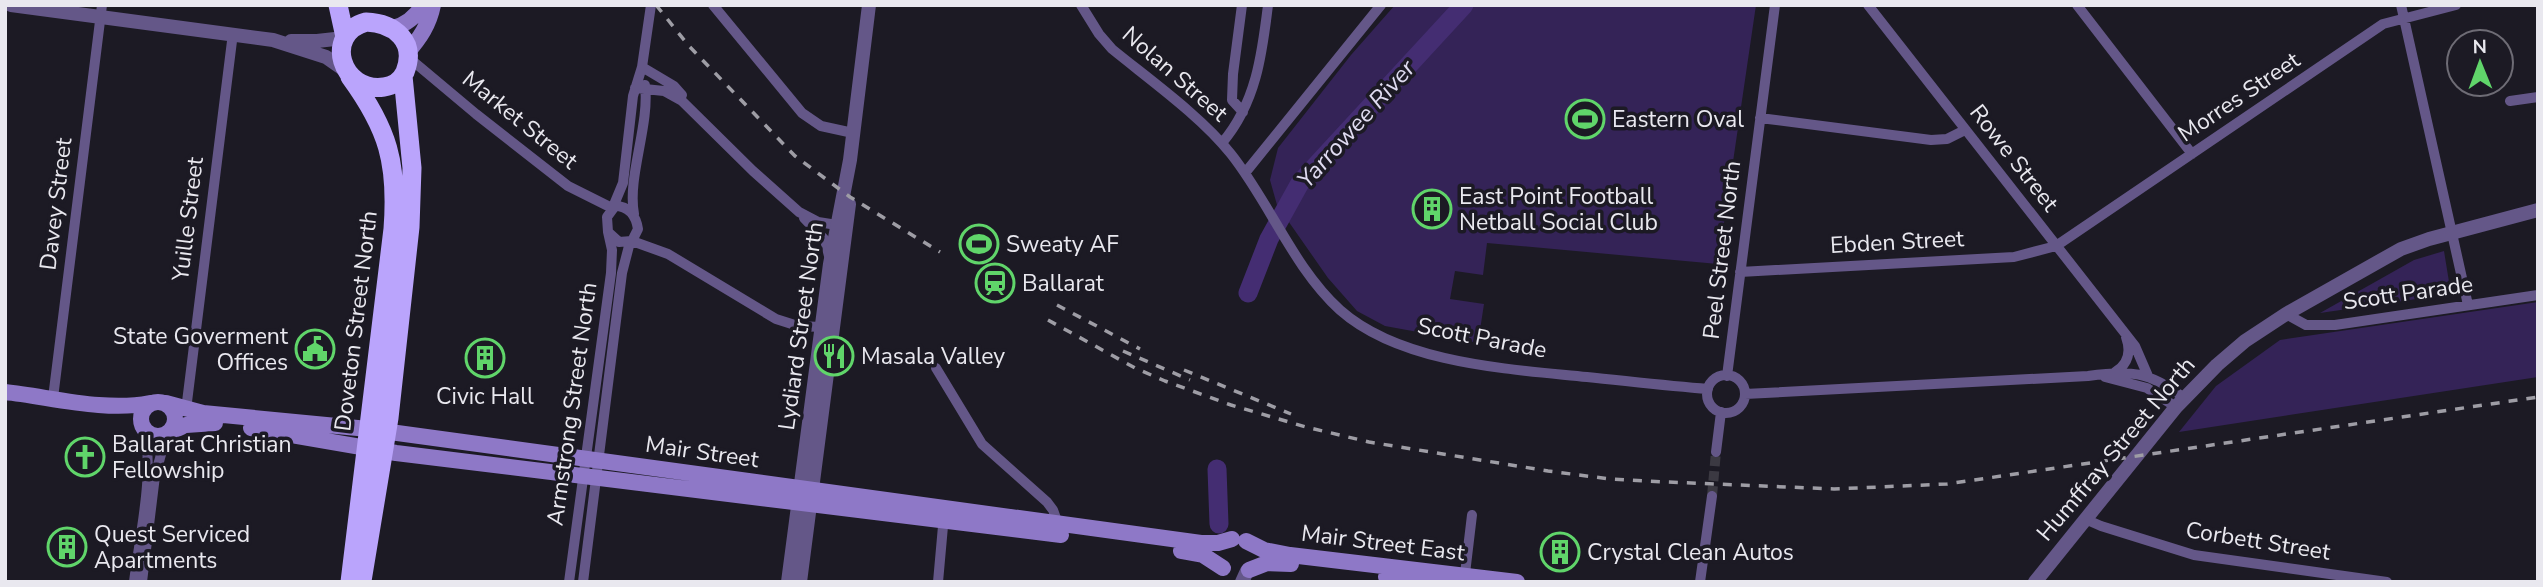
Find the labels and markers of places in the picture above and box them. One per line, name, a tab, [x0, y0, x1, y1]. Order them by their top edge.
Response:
sports icon: Eastern Oval	[1564, 98, 1606, 140]
place label: Eastern Oval	[1612, 104, 1744, 135]
place label: East Point Football Netball Social Club	[1459, 181, 1658, 238]
building icon: East Point Football Netball Social Club	[1411, 188, 1453, 230]
sports icon: Sweaty AF	[958, 223, 1000, 265]
place label: Sweaty AF	[1006, 229, 1119, 260]
station icon: Ballarat	[974, 262, 1016, 304]
place label: Ballarat	[1022, 268, 1105, 299]
place label: State Goverment Offices	[113, 321, 289, 378]
public building icon: State Goverment Offices	[294, 328, 336, 370]
restaurant icon: Masala Valley	[813, 335, 855, 377]
building icon: Civic Hall	[464, 337, 506, 379]
place label: Masala Valley	[861, 341, 1005, 372]
place label: Civic Hall	[436, 381, 534, 412]
place label: Ballarat Christian Fellowship	[112, 429, 292, 486]
church icon: Ballarat Christian Fellowship	[64, 436, 106, 478]
place label: Quest Serviced Apartments	[94, 519, 250, 576]
building icon: Quest Serviced Apartments	[46, 526, 88, 568]
building icon: Crystal Clean Autos	[1539, 531, 1581, 573]
place label: Crystal Clean Autos	[1587, 537, 1794, 568]

